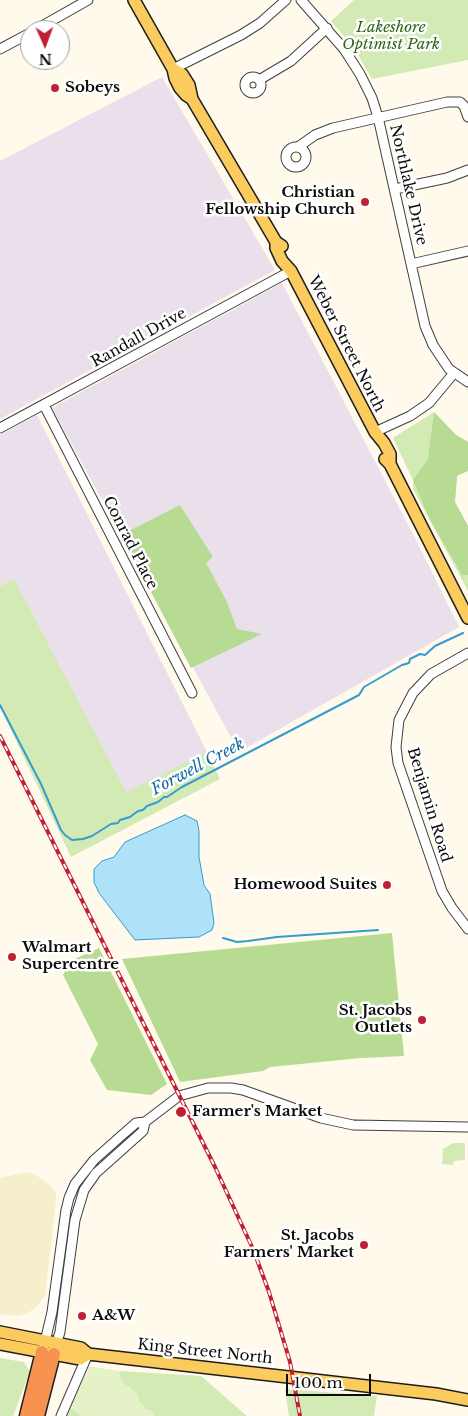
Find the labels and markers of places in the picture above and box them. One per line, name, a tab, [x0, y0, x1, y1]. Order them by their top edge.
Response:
place label: Sobeys	[65, 79, 120, 97]
marker: Sobeys	[49, 82, 61, 94]
place label: Christian Fellowship Church	[205, 184, 355, 219]
marker: Christian Fellowship Church	[359, 196, 371, 208]
place label: Homewood Suites	[233, 876, 377, 894]
marker: Homewood Suites	[381, 879, 393, 891]
place label: Walmart Supercentre	[22, 939, 119, 974]
marker: Walmart Supercentre	[6, 951, 18, 963]
place label: St. Jacobs Outlets	[339, 1002, 412, 1037]
marker: St. Jacobs Outlets	[416, 1014, 428, 1026]
place label: Farmer's Market	[192, 1103, 322, 1121]
marker: Farmer's Market	[174, 1105, 188, 1119]
place label: St. Jacobs Farmers' Market	[224, 1227, 354, 1262]
marker: St. Jacobs Farmers' Market	[358, 1239, 370, 1251]
place label: A&W	[92, 1307, 135, 1325]
marker: A&W	[76, 1310, 88, 1322]

